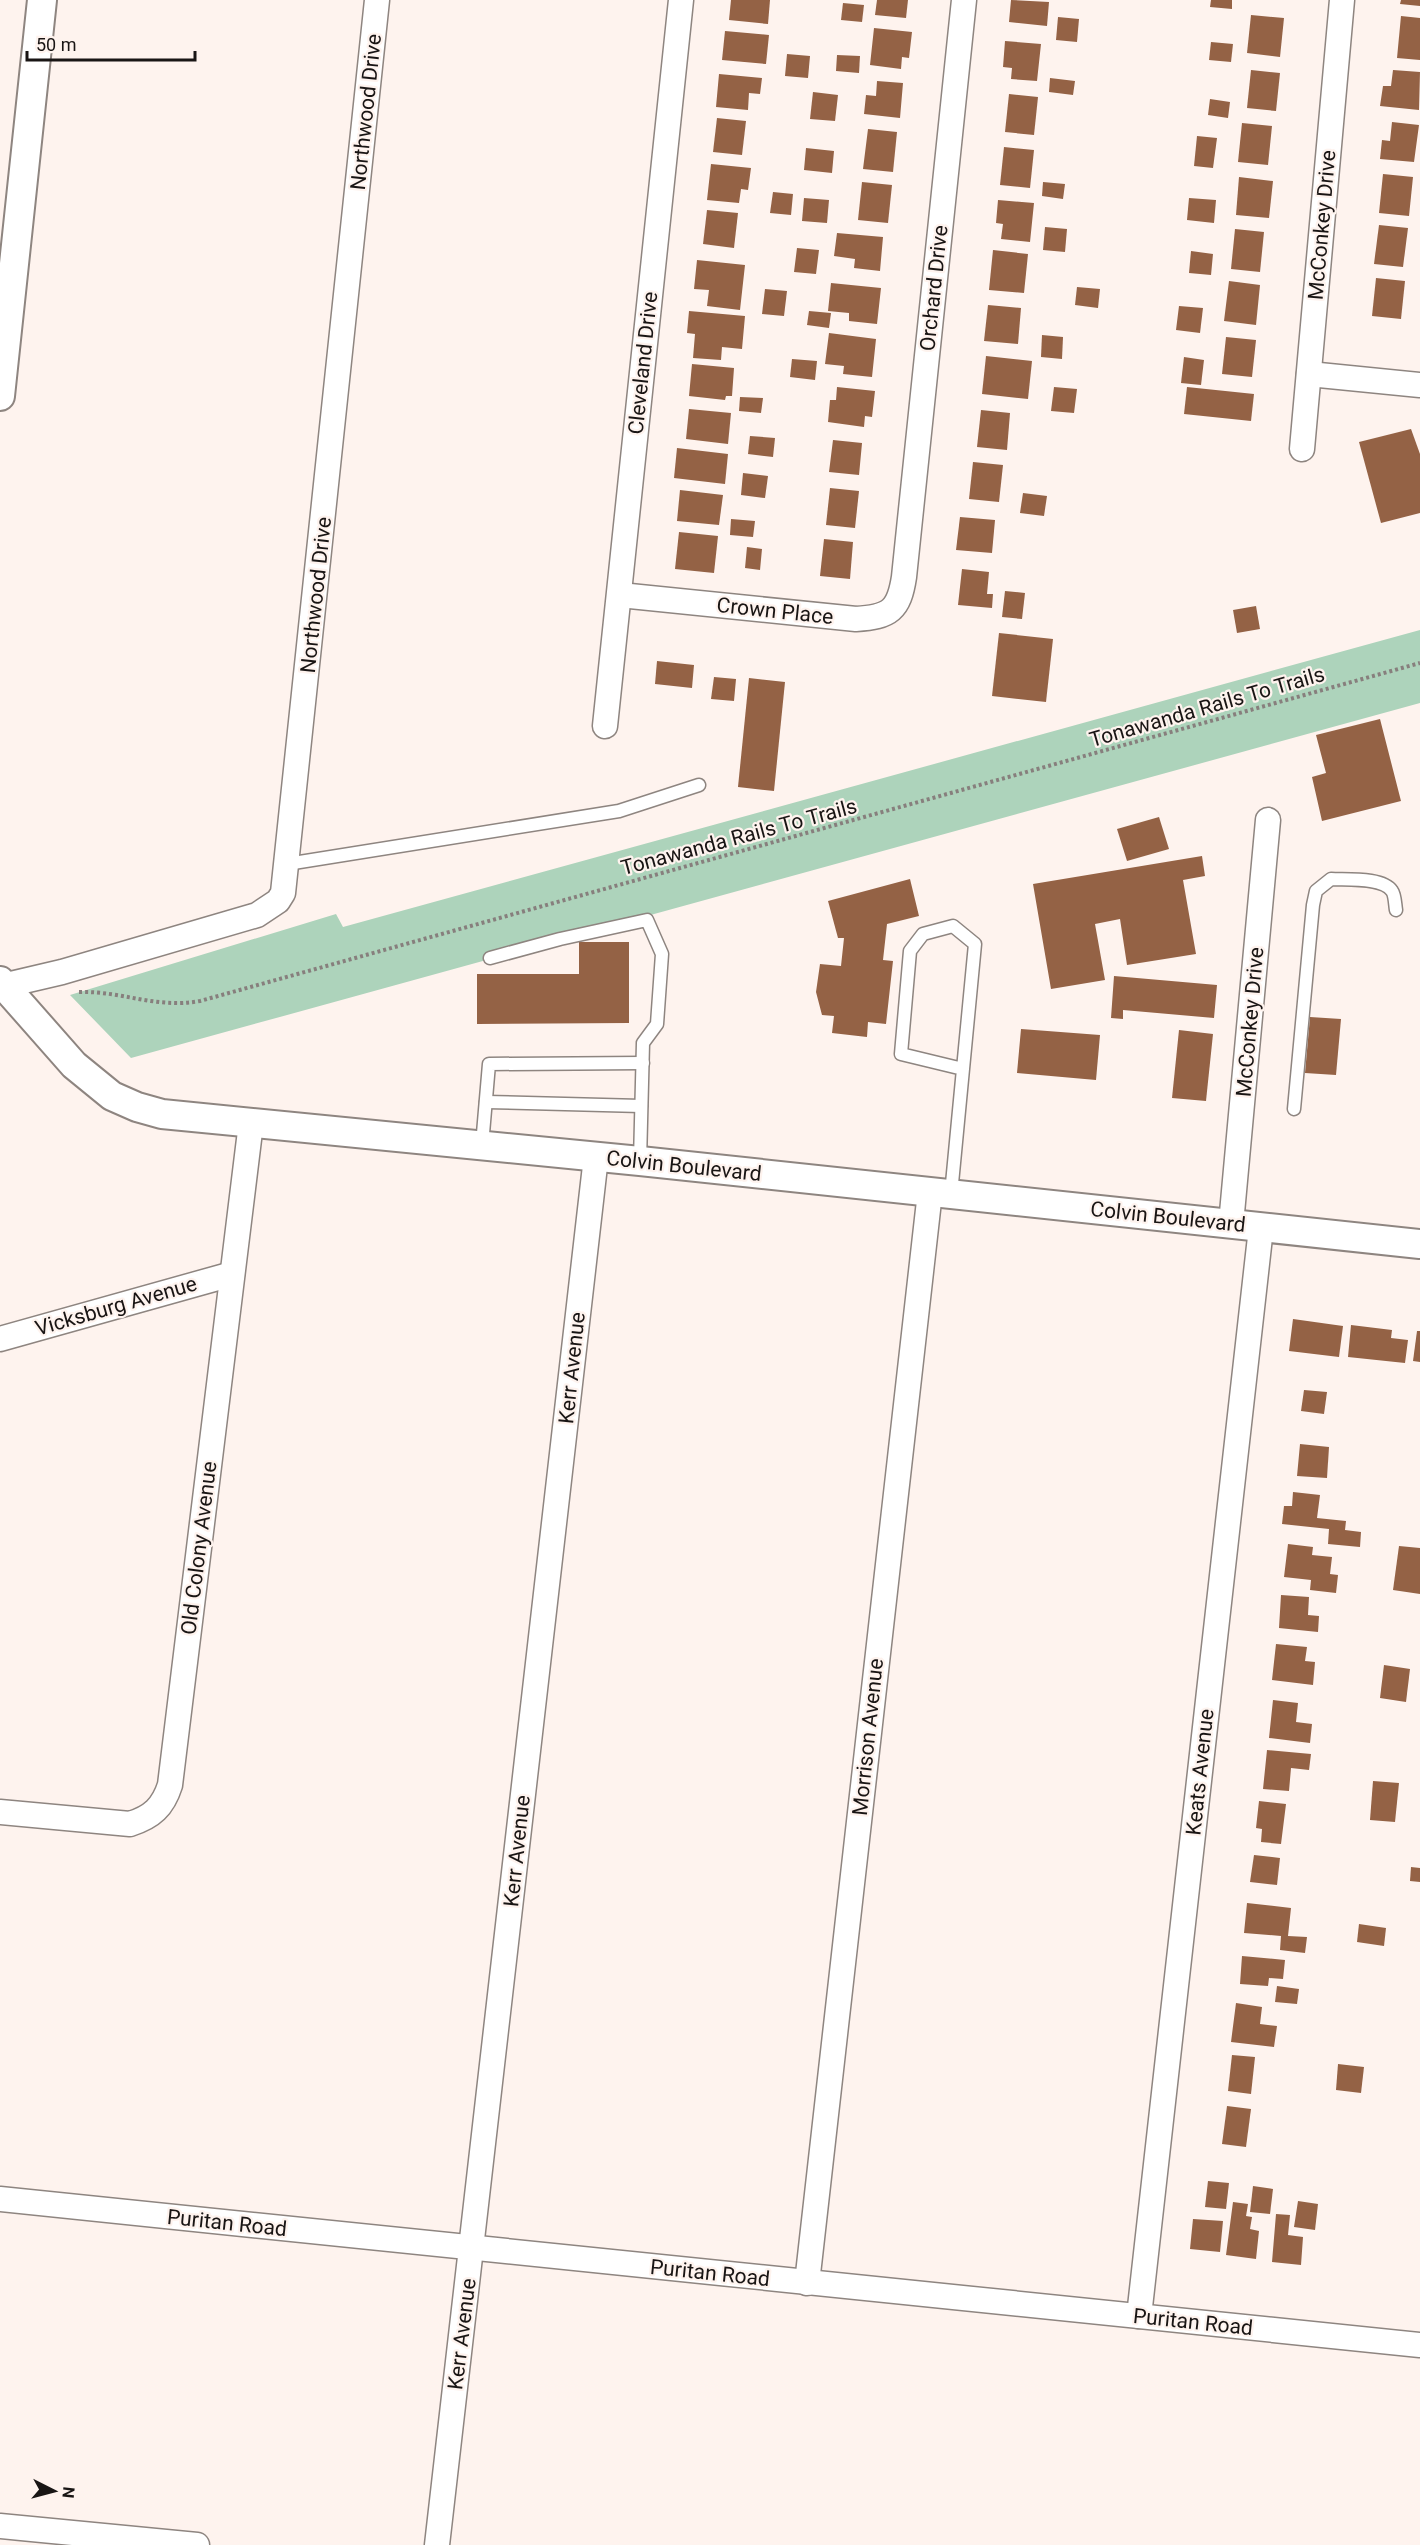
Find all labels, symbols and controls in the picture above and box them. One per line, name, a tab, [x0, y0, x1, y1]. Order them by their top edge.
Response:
scale bar	[27, 24, 195, 62]
street label: Northwood Drive	[346, 33, 386, 191]
text: 50 m	[36, 34, 76, 55]
street label: McConkey Drive	[1303, 149, 1341, 301]
street label: Orchard Drive	[915, 224, 953, 352]
street label: Cleveland Drive	[624, 290, 662, 436]
street label: Northwood Drive	[296, 516, 336, 674]
street label: Crown Place	[716, 593, 834, 629]
street label: Tonawanda Rails To Trails	[1087, 662, 1327, 752]
street label: Tonawanda Rails To Trails	[618, 794, 860, 880]
street label: McConkey Drive	[1231, 946, 1269, 1098]
street label: Colvin Boulevard	[605, 1146, 763, 1186]
street label: Colvin Boulevard	[1089, 1197, 1247, 1237]
street label: Vicksburg Avenue	[32, 1271, 200, 1341]
street label: Kerr Avenue	[554, 1311, 590, 1425]
street label: Old Colony Avenue	[176, 1460, 222, 1636]
street label: Morrison Avenue	[848, 1657, 888, 1817]
street label: Keats Avenue	[1181, 1708, 1219, 1836]
street label: Kerr Avenue	[499, 1794, 535, 1908]
street label: Puritan Road	[166, 2205, 288, 2241]
street label: Puritan Road	[649, 2255, 771, 2291]
street label: Kerr Avenue	[443, 2277, 481, 2391]
street label: Puritan Road	[1132, 2304, 1254, 2340]
north arrow	[24, 2461, 84, 2521]
text: N	[58, 2486, 78, 2499]

